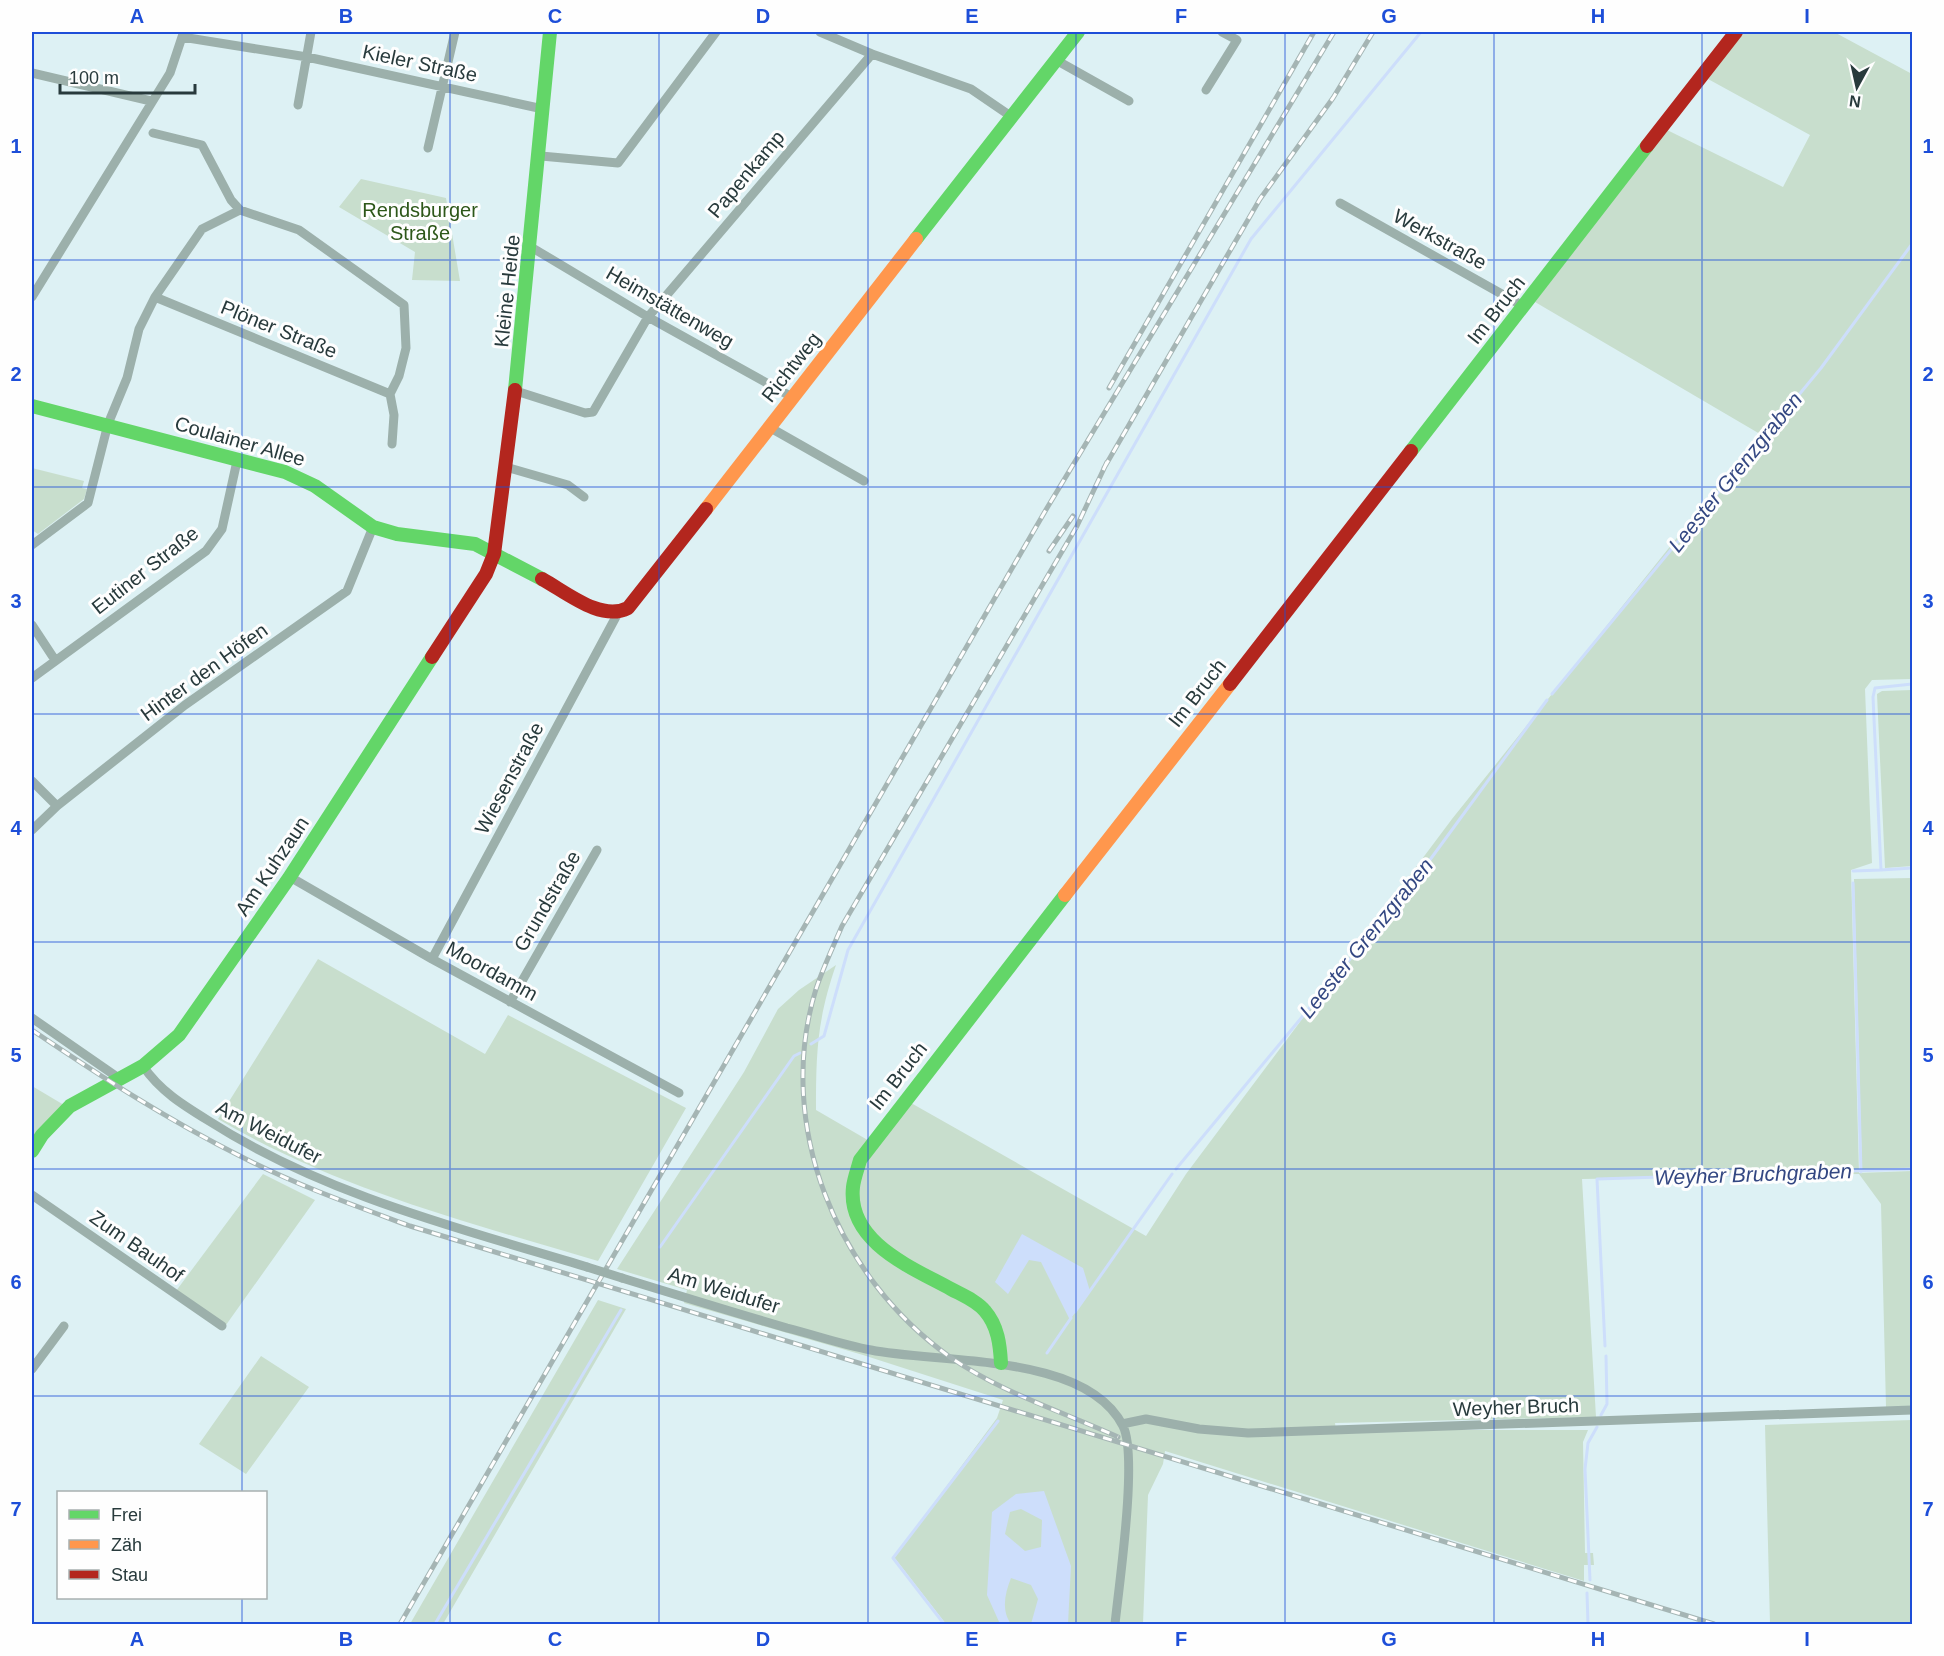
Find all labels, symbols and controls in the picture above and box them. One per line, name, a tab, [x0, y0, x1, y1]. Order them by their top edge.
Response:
text: A	[130, 5, 144, 27]
text: B	[339, 5, 353, 27]
text: C	[548, 5, 562, 27]
text: D	[756, 5, 770, 27]
text: E	[965, 5, 979, 27]
text: F	[1175, 5, 1187, 27]
text: G	[1381, 5, 1397, 27]
text: H	[1591, 5, 1605, 27]
text: I	[1804, 5, 1810, 27]
street label: Kieler Straße	[361, 40, 479, 86]
scale bar	[60, 57, 195, 95]
north arrow	[1827, 57, 1887, 117]
text: 100 m	[69, 68, 119, 88]
text: N	[1848, 92, 1862, 111]
street label: Papenkamp	[703, 126, 789, 222]
text: 1	[10, 135, 22, 157]
text: 1	[1922, 135, 1934, 157]
park label: Rendsburger Straße	[362, 199, 478, 244]
street label: Werkstraße	[1390, 204, 1490, 274]
street label: Kleine Heide	[490, 233, 524, 349]
street label: Heimstättenweg	[602, 262, 738, 352]
street label: Im Bruch	[1463, 272, 1529, 348]
street label: Plöner Straße	[218, 296, 340, 362]
street label: Richtweg	[757, 328, 825, 406]
text: 2	[10, 363, 22, 385]
text: 2	[1922, 363, 1934, 385]
water label: Leester Grenzgraben	[1664, 388, 1806, 556]
street label: Coulainer Allee	[172, 412, 308, 470]
street label: Eutiner Straße	[87, 522, 203, 618]
text: 3	[10, 590, 22, 612]
text: 3	[1922, 590, 1934, 612]
street label: Hinter den Höfen	[136, 619, 272, 725]
street label: Im Bruch	[1164, 655, 1230, 731]
street label: Wiesenstraße	[470, 718, 548, 838]
street label: Am Kuhzaun	[231, 812, 313, 920]
text: 4	[10, 817, 22, 839]
text: 4	[1922, 817, 1934, 839]
street label: Grundstraße	[509, 847, 585, 955]
water label: Leester Grenzgraben	[1295, 854, 1437, 1022]
street label: Moordamm	[442, 937, 542, 1005]
street label: Im Bruch	[865, 1038, 931, 1114]
text: 5	[10, 1044, 22, 1066]
text: 5	[1922, 1044, 1934, 1066]
street label: Am Weidufer	[213, 1096, 326, 1168]
water label: Weyher Bruchgraben	[1654, 1159, 1852, 1189]
street label: Zum Bauhof	[86, 1206, 188, 1287]
street label: Am Weidufer	[666, 1263, 783, 1317]
text: 6	[10, 1271, 22, 1293]
text: 6	[1922, 1271, 1934, 1293]
street label: Weyher Bruch	[1452, 1394, 1580, 1420]
legend	[57, 1491, 267, 1599]
text: 7	[10, 1498, 22, 1520]
text: 7	[1922, 1498, 1934, 1520]
text: Frei	[111, 1505, 142, 1525]
text: Zäh	[111, 1535, 142, 1555]
text: Stau	[111, 1565, 148, 1585]
text: A	[130, 1628, 144, 1650]
text: B	[339, 1628, 353, 1650]
text: C	[548, 1628, 562, 1650]
text: D	[756, 1628, 770, 1650]
text: E	[965, 1628, 979, 1650]
text: F	[1175, 1628, 1187, 1650]
text: G	[1381, 1628, 1397, 1650]
text: H	[1591, 1628, 1605, 1650]
text: I	[1804, 1628, 1810, 1650]

